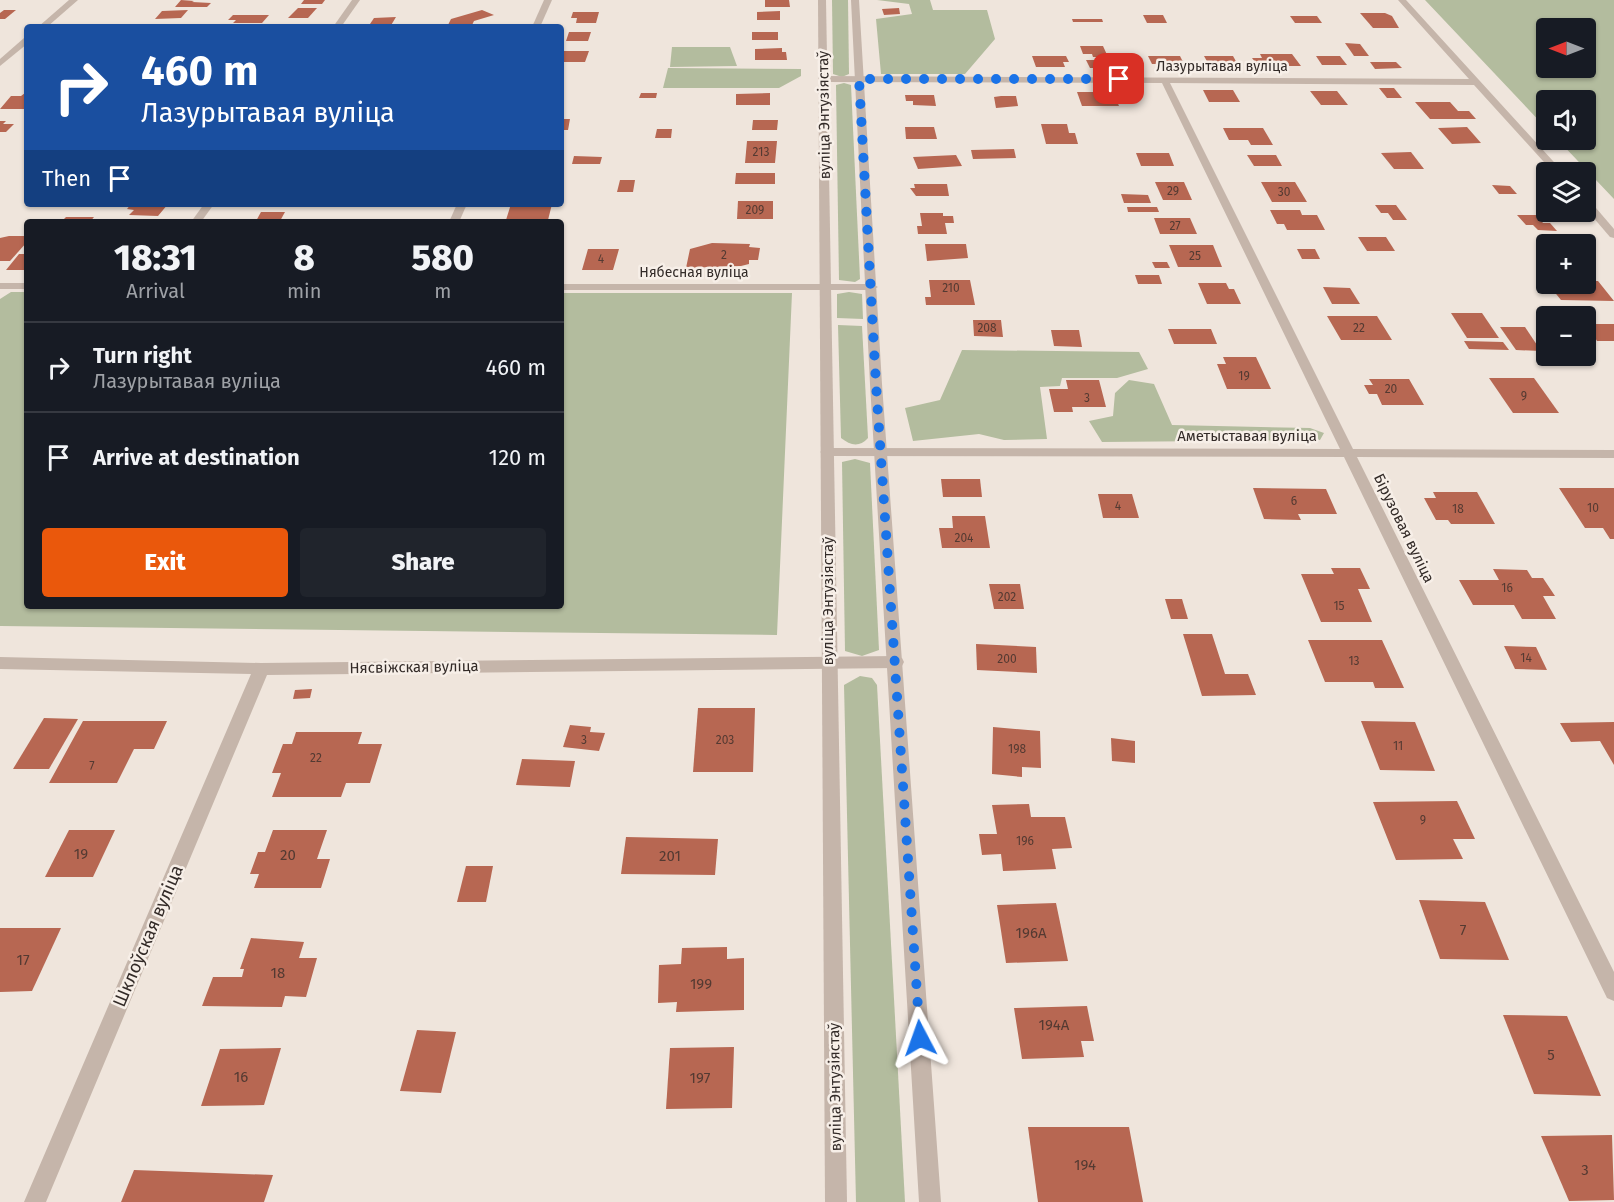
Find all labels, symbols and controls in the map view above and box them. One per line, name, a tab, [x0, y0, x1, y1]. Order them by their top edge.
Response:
north arrow	[1536, 18, 1596, 78]
map controls	[1536, 18, 1596, 366]
text: 460 m	[141, 46, 258, 96]
icon: right	[42, 48, 120, 126]
street label: вуліца Энтузіястаў	[814, 50, 834, 180]
pin	[1093, 53, 1144, 104]
street label: Лазурытавая вуліца	[1156, 58, 1288, 75]
icon: arrive	[1102, 62, 1135, 95]
button: sound	[1536, 90, 1596, 150]
text: Лазурытавая вуліца	[141, 97, 395, 129]
house number: 213	[753, 145, 769, 159]
icon: arrive	[103, 162, 136, 195]
button: layers	[1536, 162, 1596, 222]
text: Then	[42, 165, 91, 192]
house number: 29	[1167, 184, 1179, 198]
house number: 30	[1278, 185, 1291, 199]
house number: 209	[746, 203, 764, 217]
house number: 27	[1169, 219, 1181, 233]
button: +	[1536, 234, 1596, 294]
text: 18:31	[114, 236, 197, 280]
text: 8	[294, 236, 315, 280]
text: 580	[412, 236, 474, 280]
house number: 2	[721, 248, 727, 262]
house number: 25	[1189, 249, 1201, 263]
house number: 4	[598, 252, 605, 266]
street label: Нябесная вуліца	[639, 264, 749, 281]
text: Arrival	[126, 279, 185, 303]
text: min	[287, 279, 321, 303]
text: m	[434, 279, 451, 303]
house number: 210	[942, 281, 960, 295]
button: −	[1536, 306, 1596, 366]
house number: 208	[977, 321, 997, 335]
house number: 22	[1353, 321, 1365, 335]
text: Turn right	[93, 342, 192, 369]
icon: right	[42, 351, 75, 384]
text: 460 m	[486, 354, 546, 381]
text: Лазурытавая вуліца	[93, 369, 281, 393]
house number: 19	[1238, 369, 1250, 383]
house number: 20	[1385, 382, 1398, 396]
house number: 9	[1521, 389, 1527, 403]
house number: 3	[1084, 391, 1090, 405]
street label: Аметыставая вуліца	[1177, 427, 1317, 445]
icon: arrive	[42, 441, 75, 474]
text: Arrive at destination	[93, 444, 300, 471]
text: 120 m	[489, 444, 546, 471]
street label: Бірузовая вуліца	[1370, 470, 1438, 586]
house number: 6	[1291, 494, 1297, 508]
house number: 4	[1115, 499, 1122, 513]
house number: 10	[1587, 501, 1599, 515]
house number: 18	[1452, 502, 1464, 516]
button: Exit	[42, 528, 288, 597]
button: Share	[300, 528, 546, 597]
house number: 204	[954, 531, 974, 545]
street label: вуліца Энтузіястаў	[819, 536, 837, 665]
house number: 16	[1501, 581, 1513, 595]
house number: 202	[998, 590, 1016, 604]
house number: 15	[1333, 599, 1345, 613]
house number: 14	[1520, 651, 1532, 665]
house number: 200	[997, 652, 1017, 666]
house number: 13	[1348, 654, 1360, 668]
street label: Нясвіжская вуліца	[349, 657, 479, 677]
house number: 3	[581, 733, 587, 747]
house number: 203	[716, 733, 734, 747]
house number: 11	[1393, 739, 1403, 753]
house number: 198	[1008, 742, 1026, 756]
house number: 22	[310, 751, 322, 765]
house number: 7	[89, 759, 95, 773]
house number: 9	[1420, 813, 1426, 827]
house number: 196	[1016, 834, 1034, 848]
house number: 19	[74, 845, 88, 863]
house number: 20	[280, 846, 296, 864]
house number: 201	[659, 847, 681, 865]
street label: Шклоўская вуліца	[108, 862, 188, 1010]
house number: 7	[1460, 921, 1467, 939]
house number: 196А	[1016, 924, 1047, 942]
house number: 17	[16, 951, 30, 969]
house number: 18	[271, 964, 285, 982]
house number: 199	[690, 975, 712, 993]
position arrow	[888, 1006, 952, 1070]
house number: 194А	[1039, 1016, 1070, 1034]
street label: вуліца Энтузіястаў	[825, 1022, 845, 1152]
house number: 5	[1547, 1046, 1555, 1064]
house number: 16	[234, 1068, 248, 1086]
house number: 197	[690, 1069, 711, 1087]
house number: 194	[1074, 1156, 1096, 1174]
house number: 3	[1581, 1161, 1589, 1179]

